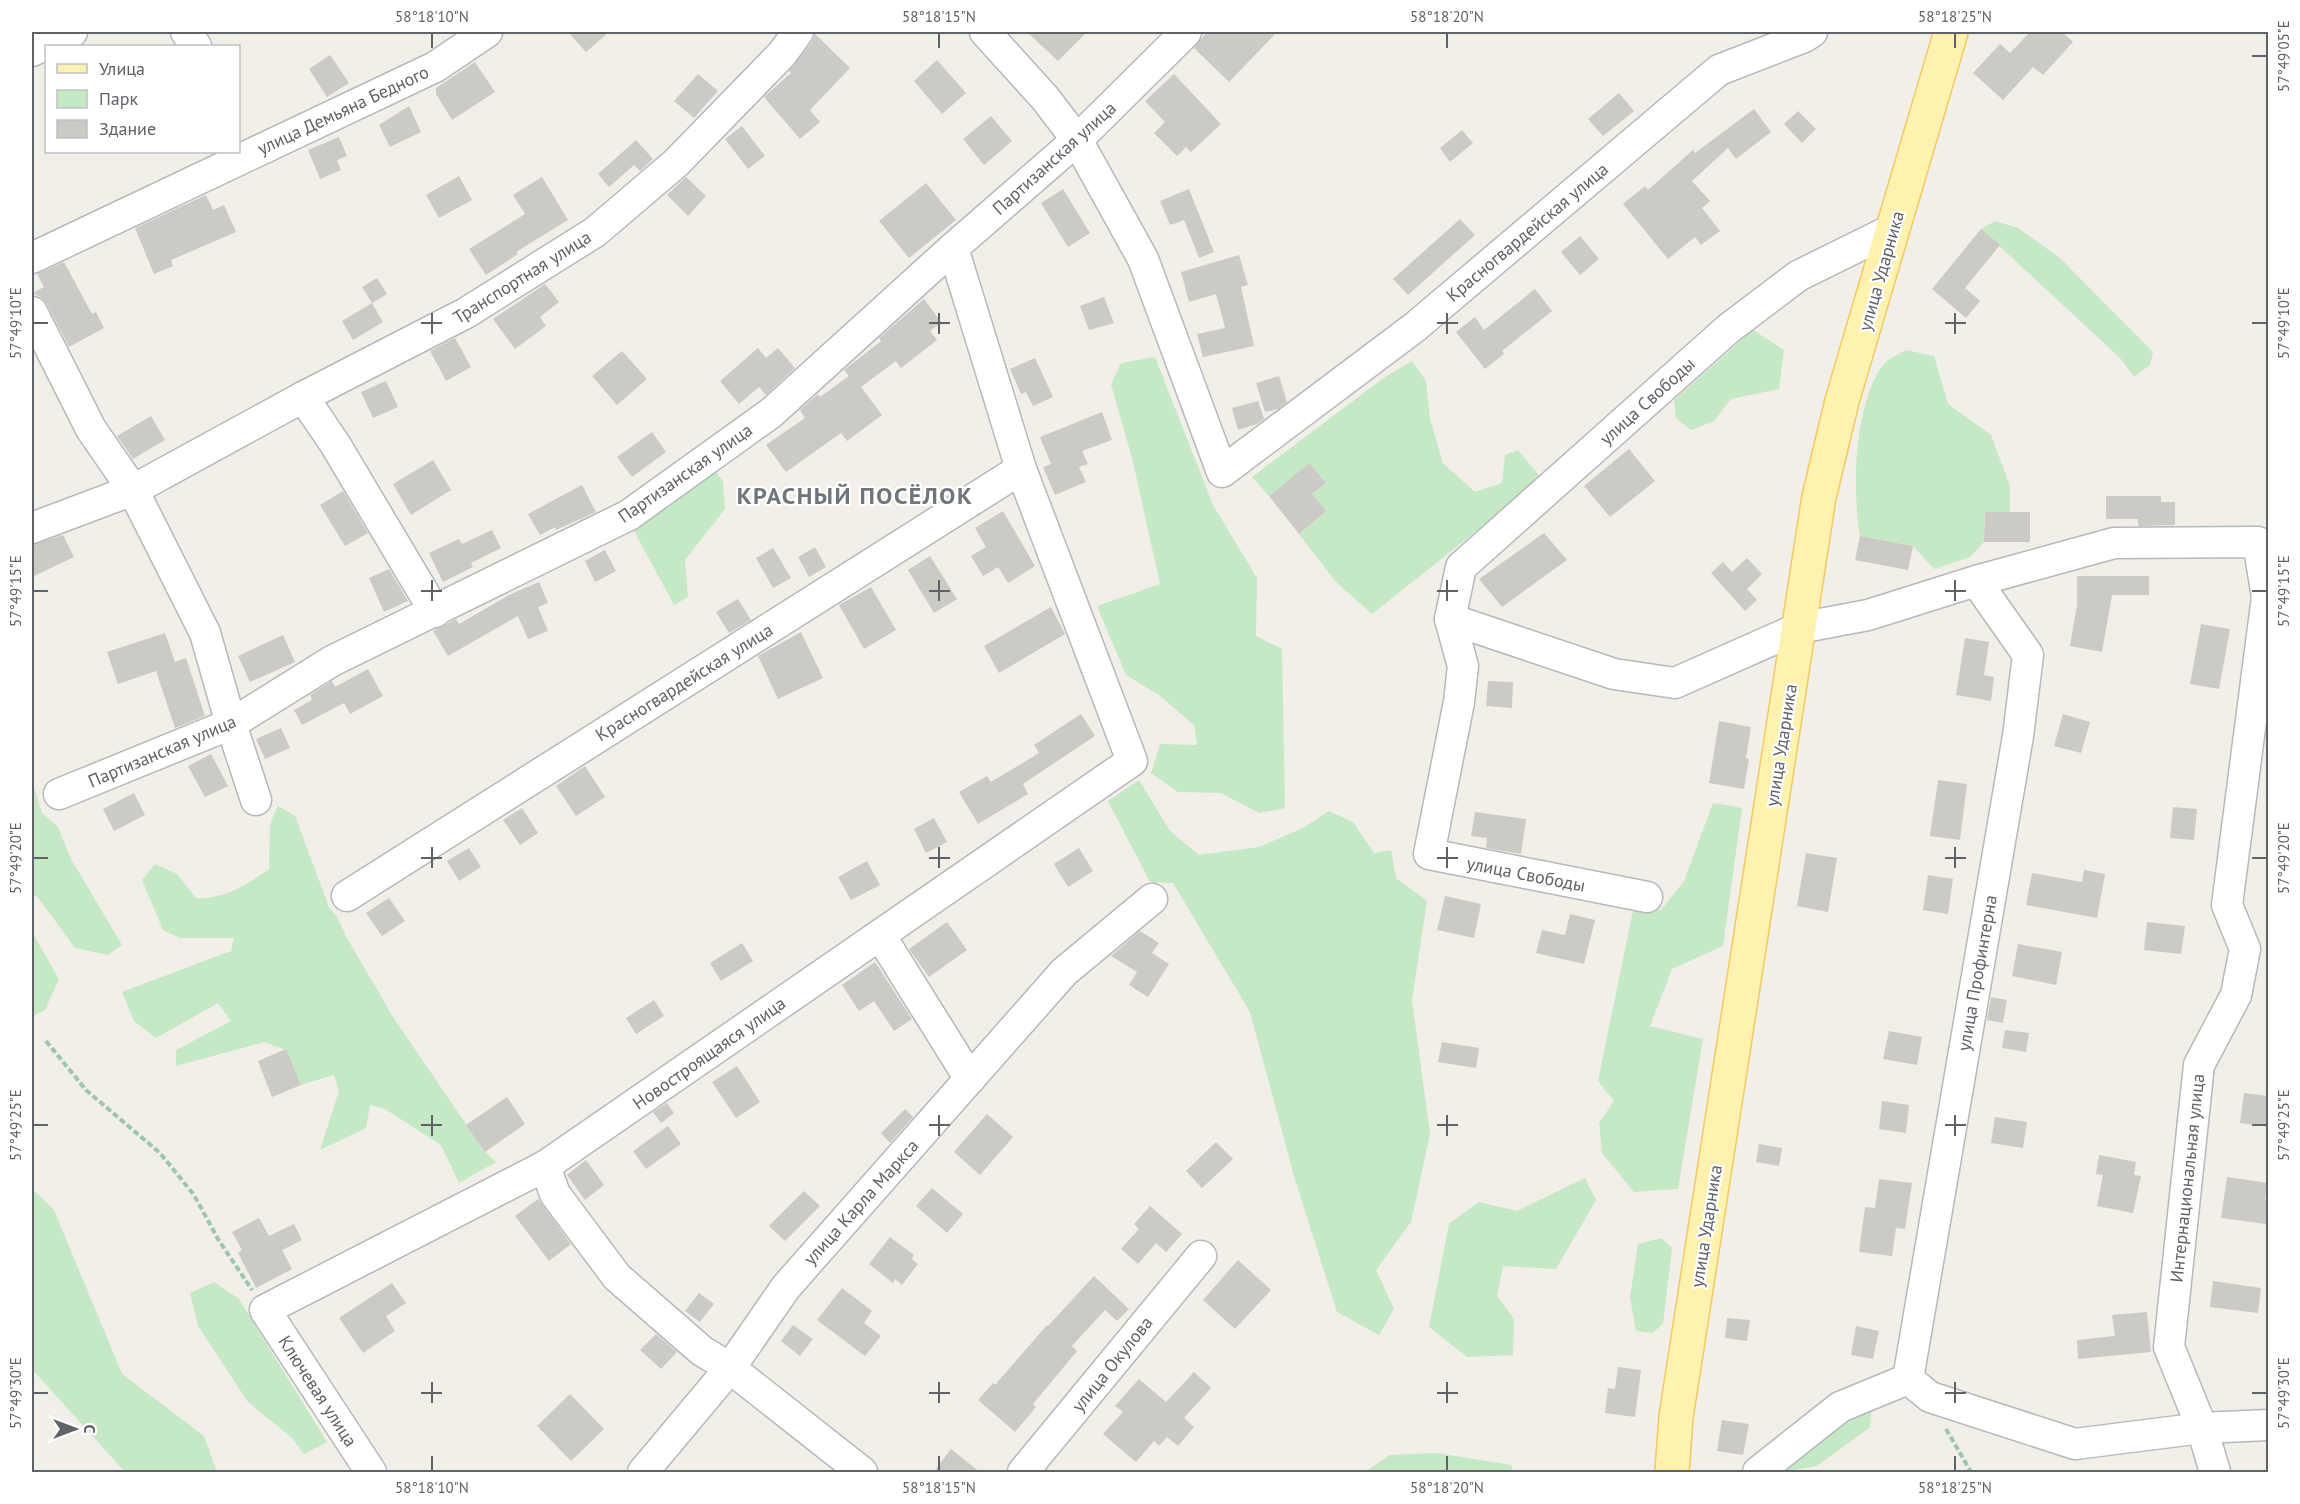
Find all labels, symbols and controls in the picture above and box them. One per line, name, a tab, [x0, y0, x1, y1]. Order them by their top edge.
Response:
text: 58°18'10"N	[395, 7, 469, 26]
text: 58°18'15"N	[902, 7, 976, 26]
text: 58°18'20"N	[1410, 7, 1484, 26]
text: 58°18'25"N	[1918, 7, 1992, 26]
text: 57°49'05"E	[2274, 20, 2293, 92]
legend	[45, 45, 240, 153]
text: Улица	[99, 57, 145, 80]
street label: улица Демьяна Бедного	[254, 60, 432, 160]
text: Парк	[99, 87, 139, 110]
street label: Партизанская улица	[987, 96, 1121, 220]
text: Здание	[99, 117, 156, 140]
street label: Красногвардейская улица	[1441, 157, 1613, 307]
street label: улица Ударника	[1853, 208, 1909, 334]
street label: Транспортная улица	[449, 225, 595, 329]
text: 57°49'10"E	[6, 287, 25, 359]
text: 57°49'10"E	[2274, 287, 2293, 359]
street label: улица Свободы	[1595, 352, 1699, 450]
street label: Партизанская улица	[613, 418, 757, 528]
district label: КРАСНЫЙ ПОСЁЛОК	[737, 480, 973, 511]
text: 57°49'15"E	[6, 555, 25, 627]
text: 57°49'15"E	[2274, 555, 2293, 627]
street label: Красногвардейская улица	[591, 618, 777, 746]
street label: улица Ударника	[1760, 682, 1802, 808]
street label: Партизанская улица	[84, 709, 240, 793]
text: 57°49'20"E	[6, 822, 25, 894]
text: 57°49'20"E	[2274, 822, 2293, 894]
street label: улица Свободы	[1465, 851, 1587, 897]
street label: улица Профинтерна	[1952, 893, 2002, 1053]
street label: Новостроящаяся улица	[628, 991, 790, 1115]
street label: Интернациональная улица	[2165, 1073, 2209, 1283]
text: 57°49'25"E	[6, 1089, 25, 1161]
text: 57°49'25"E	[2274, 1089, 2293, 1161]
street label: улица Карла Маркса	[798, 1134, 924, 1270]
street label: улица Ударника	[1685, 1163, 1727, 1289]
street label: улица Окулова	[1066, 1312, 1158, 1416]
street label: Ключевая улица	[273, 1331, 363, 1451]
text: 57°49'30"E	[6, 1357, 25, 1429]
text: 57°49'30"E	[2274, 1357, 2293, 1429]
north arrow	[45, 1399, 105, 1459]
text: С	[80, 1425, 100, 1434]
text: 58°18'10"N	[395, 1478, 469, 1497]
text: 58°18'15"N	[902, 1478, 976, 1497]
text: 58°18'20"N	[1410, 1478, 1484, 1497]
text: 58°18'25"N	[1918, 1478, 1992, 1497]

